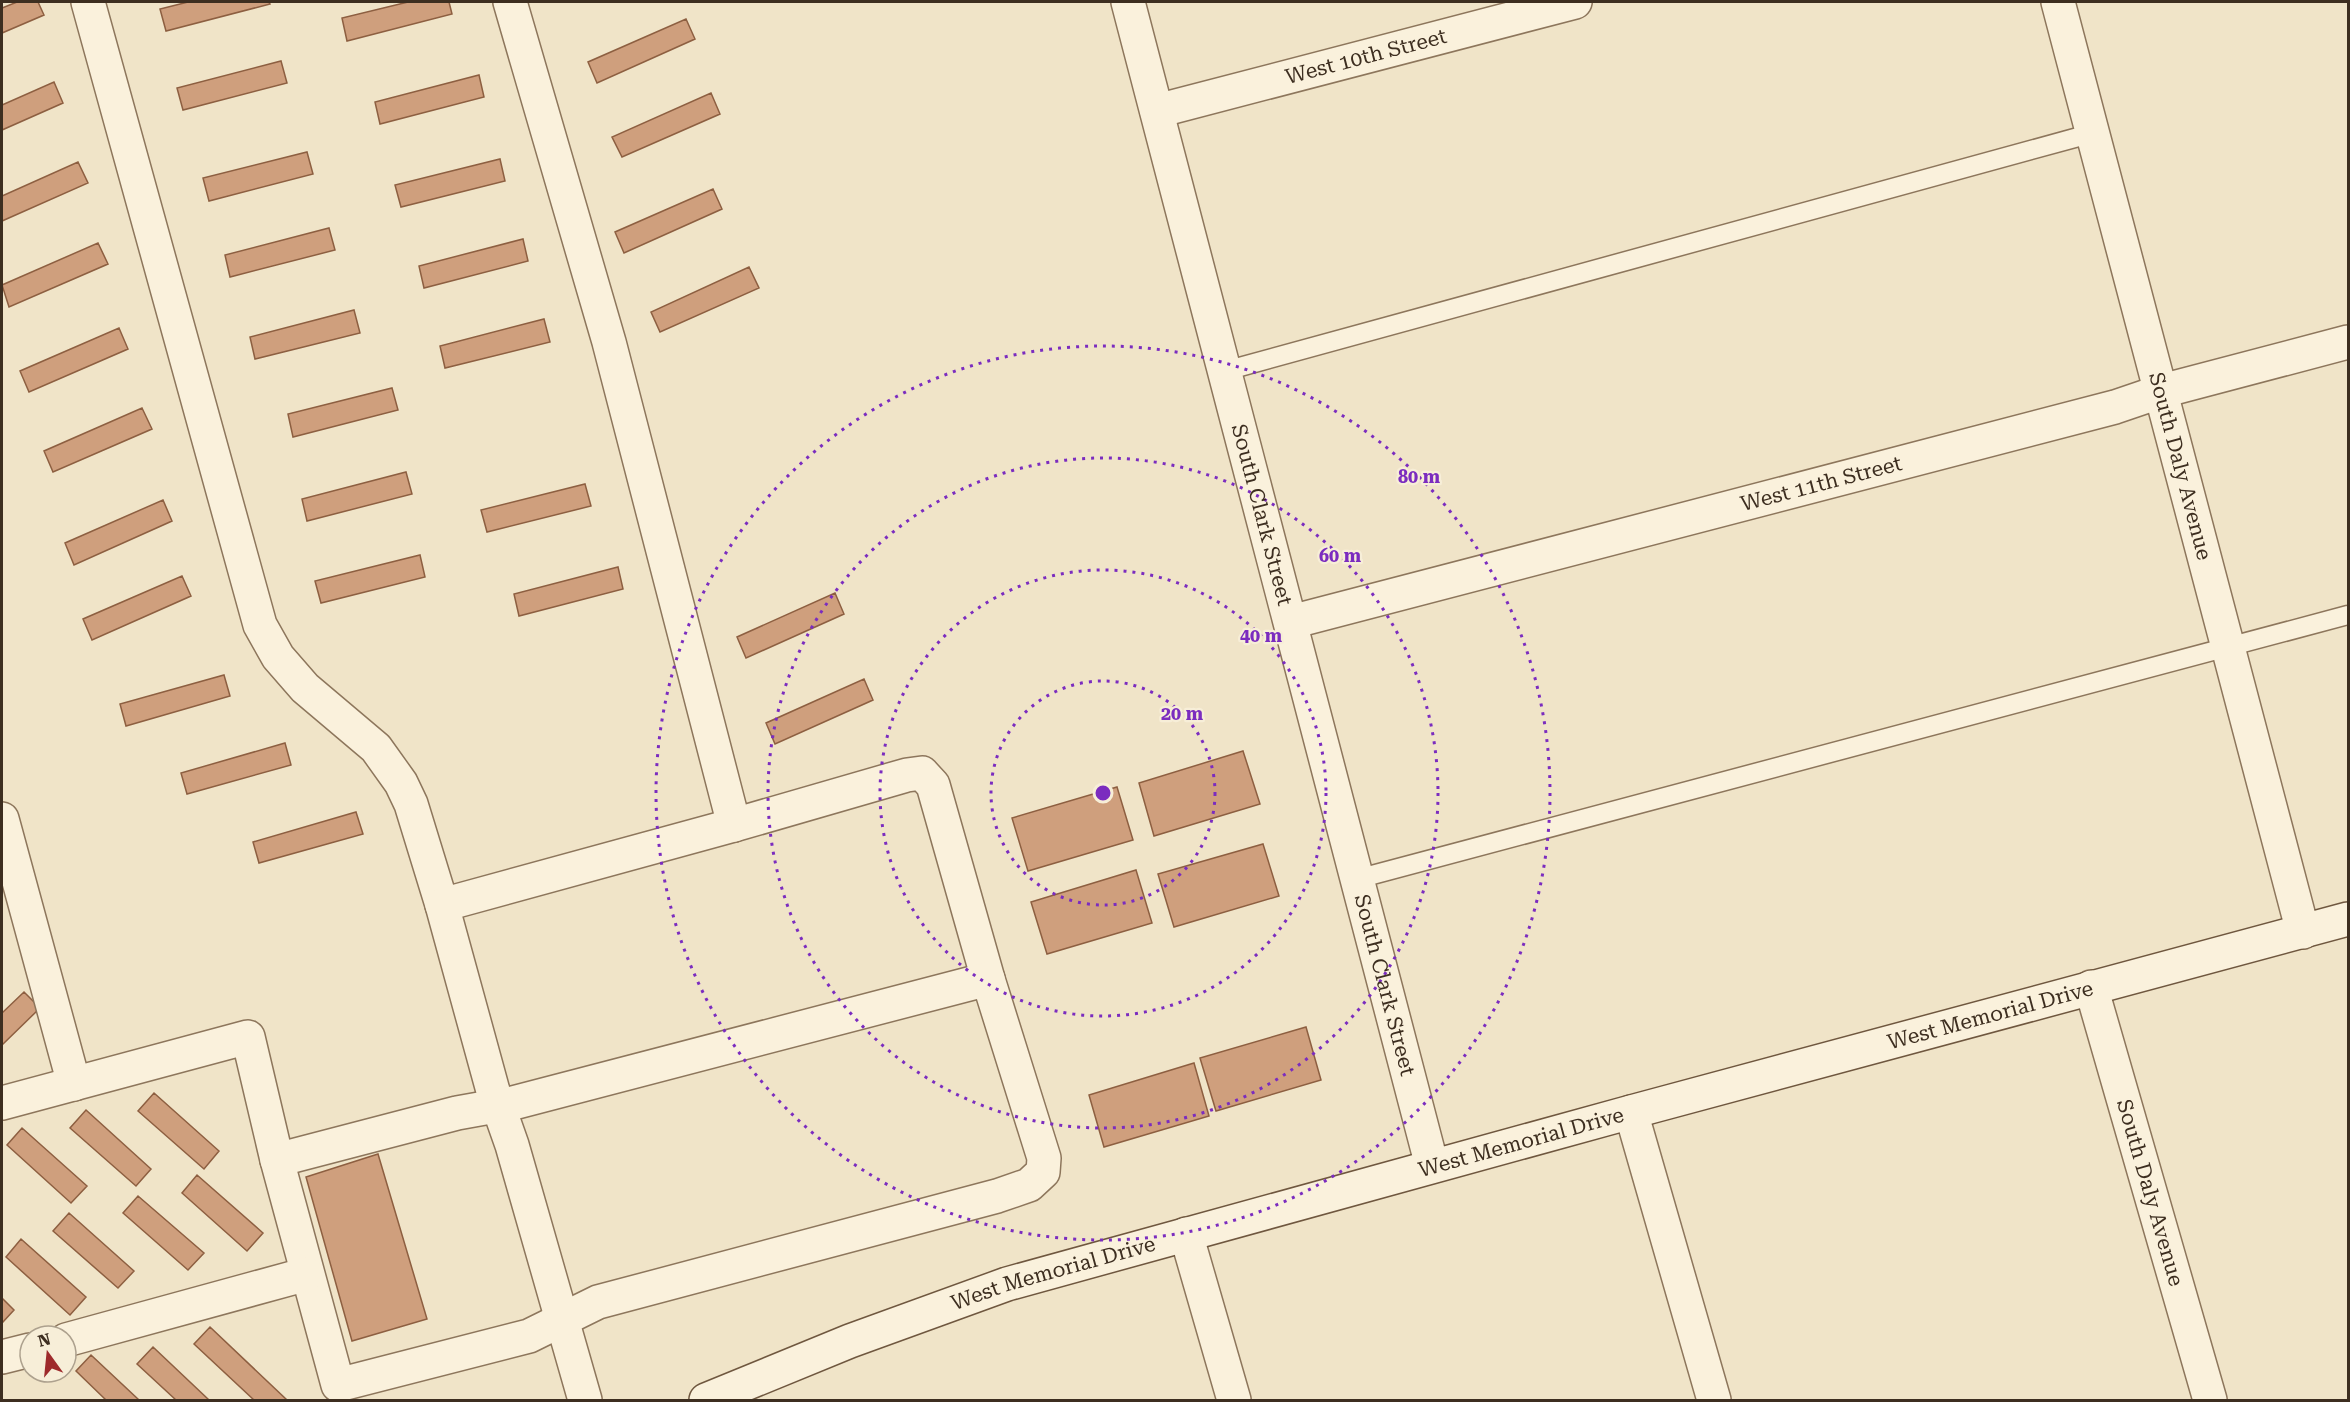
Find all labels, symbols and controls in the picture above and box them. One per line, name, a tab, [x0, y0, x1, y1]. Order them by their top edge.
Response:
street label: West 10th Street	[1283, 24, 1449, 89]
street label: South Daly Avenue	[2144, 370, 2217, 563]
street label: South Clark Street	[1227, 421, 1297, 608]
street label: West 11th Street	[1738, 451, 1905, 516]
text: 80 m	[1398, 466, 1441, 487]
text: 60 m	[1319, 545, 1362, 566]
text: 40 m	[1240, 625, 1283, 646]
text: 20 m	[1161, 703, 1204, 724]
centre of rings	[1093, 783, 1113, 803]
street label: South Clark Street	[1350, 892, 1420, 1079]
street label: West Memorial Drive	[1885, 976, 2096, 1054]
street label: South Daly Avenue	[2112, 1096, 2189, 1289]
street label: West Memorial Drive	[1416, 1103, 1627, 1182]
street label: West Memorial Drive	[948, 1232, 1158, 1315]
north arrow	[18, 1324, 78, 1384]
text: N	[36, 1329, 53, 1351]

